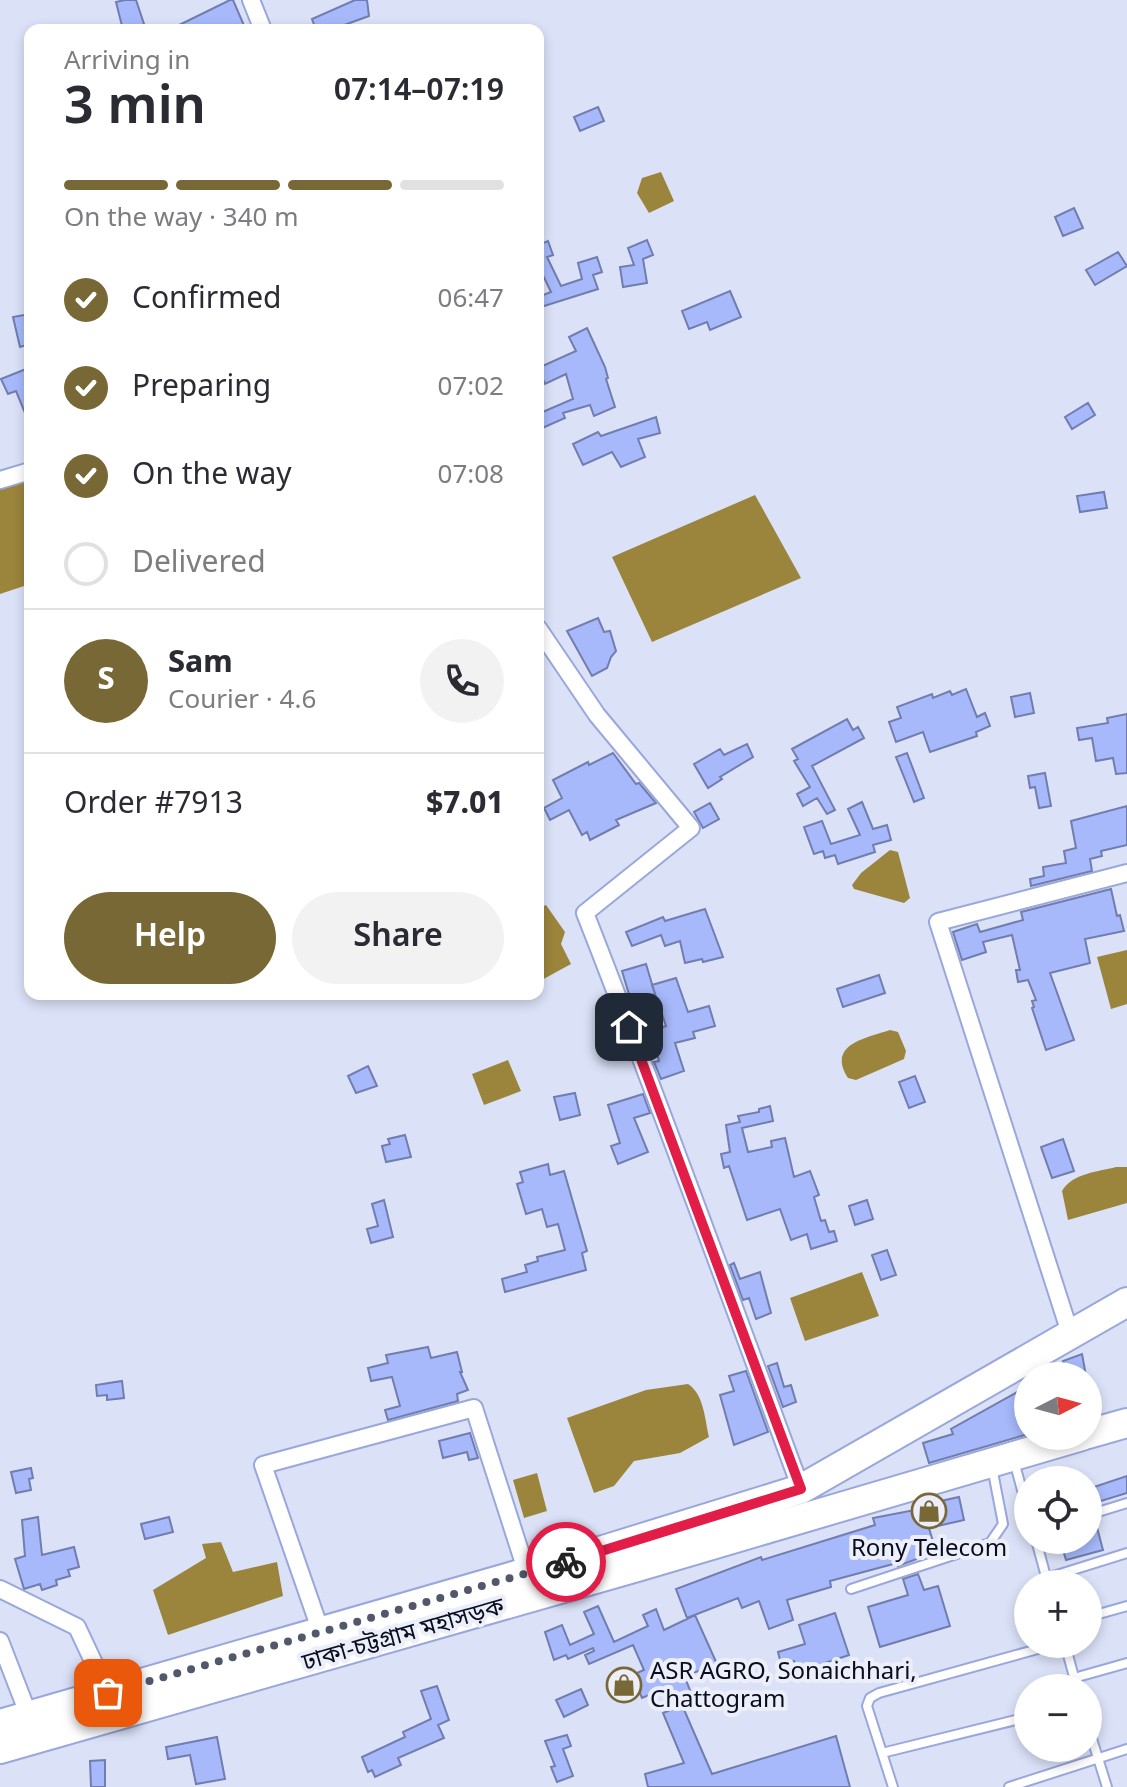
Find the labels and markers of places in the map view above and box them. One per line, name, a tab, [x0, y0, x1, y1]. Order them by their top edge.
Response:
pin	[595, 993, 663, 1061]
shop icon: Rony Telecom	[910, 1492, 948, 1530]
place label: Rony Telecom	[851, 1534, 1007, 1566]
place label: ASR AGRO, Sonaichhari, Chattogram	[650, 1657, 917, 1717]
pin	[74, 1659, 142, 1727]
shop icon: ASR AGRO, Sonaichhari, Chattogram	[605, 1666, 643, 1704]

